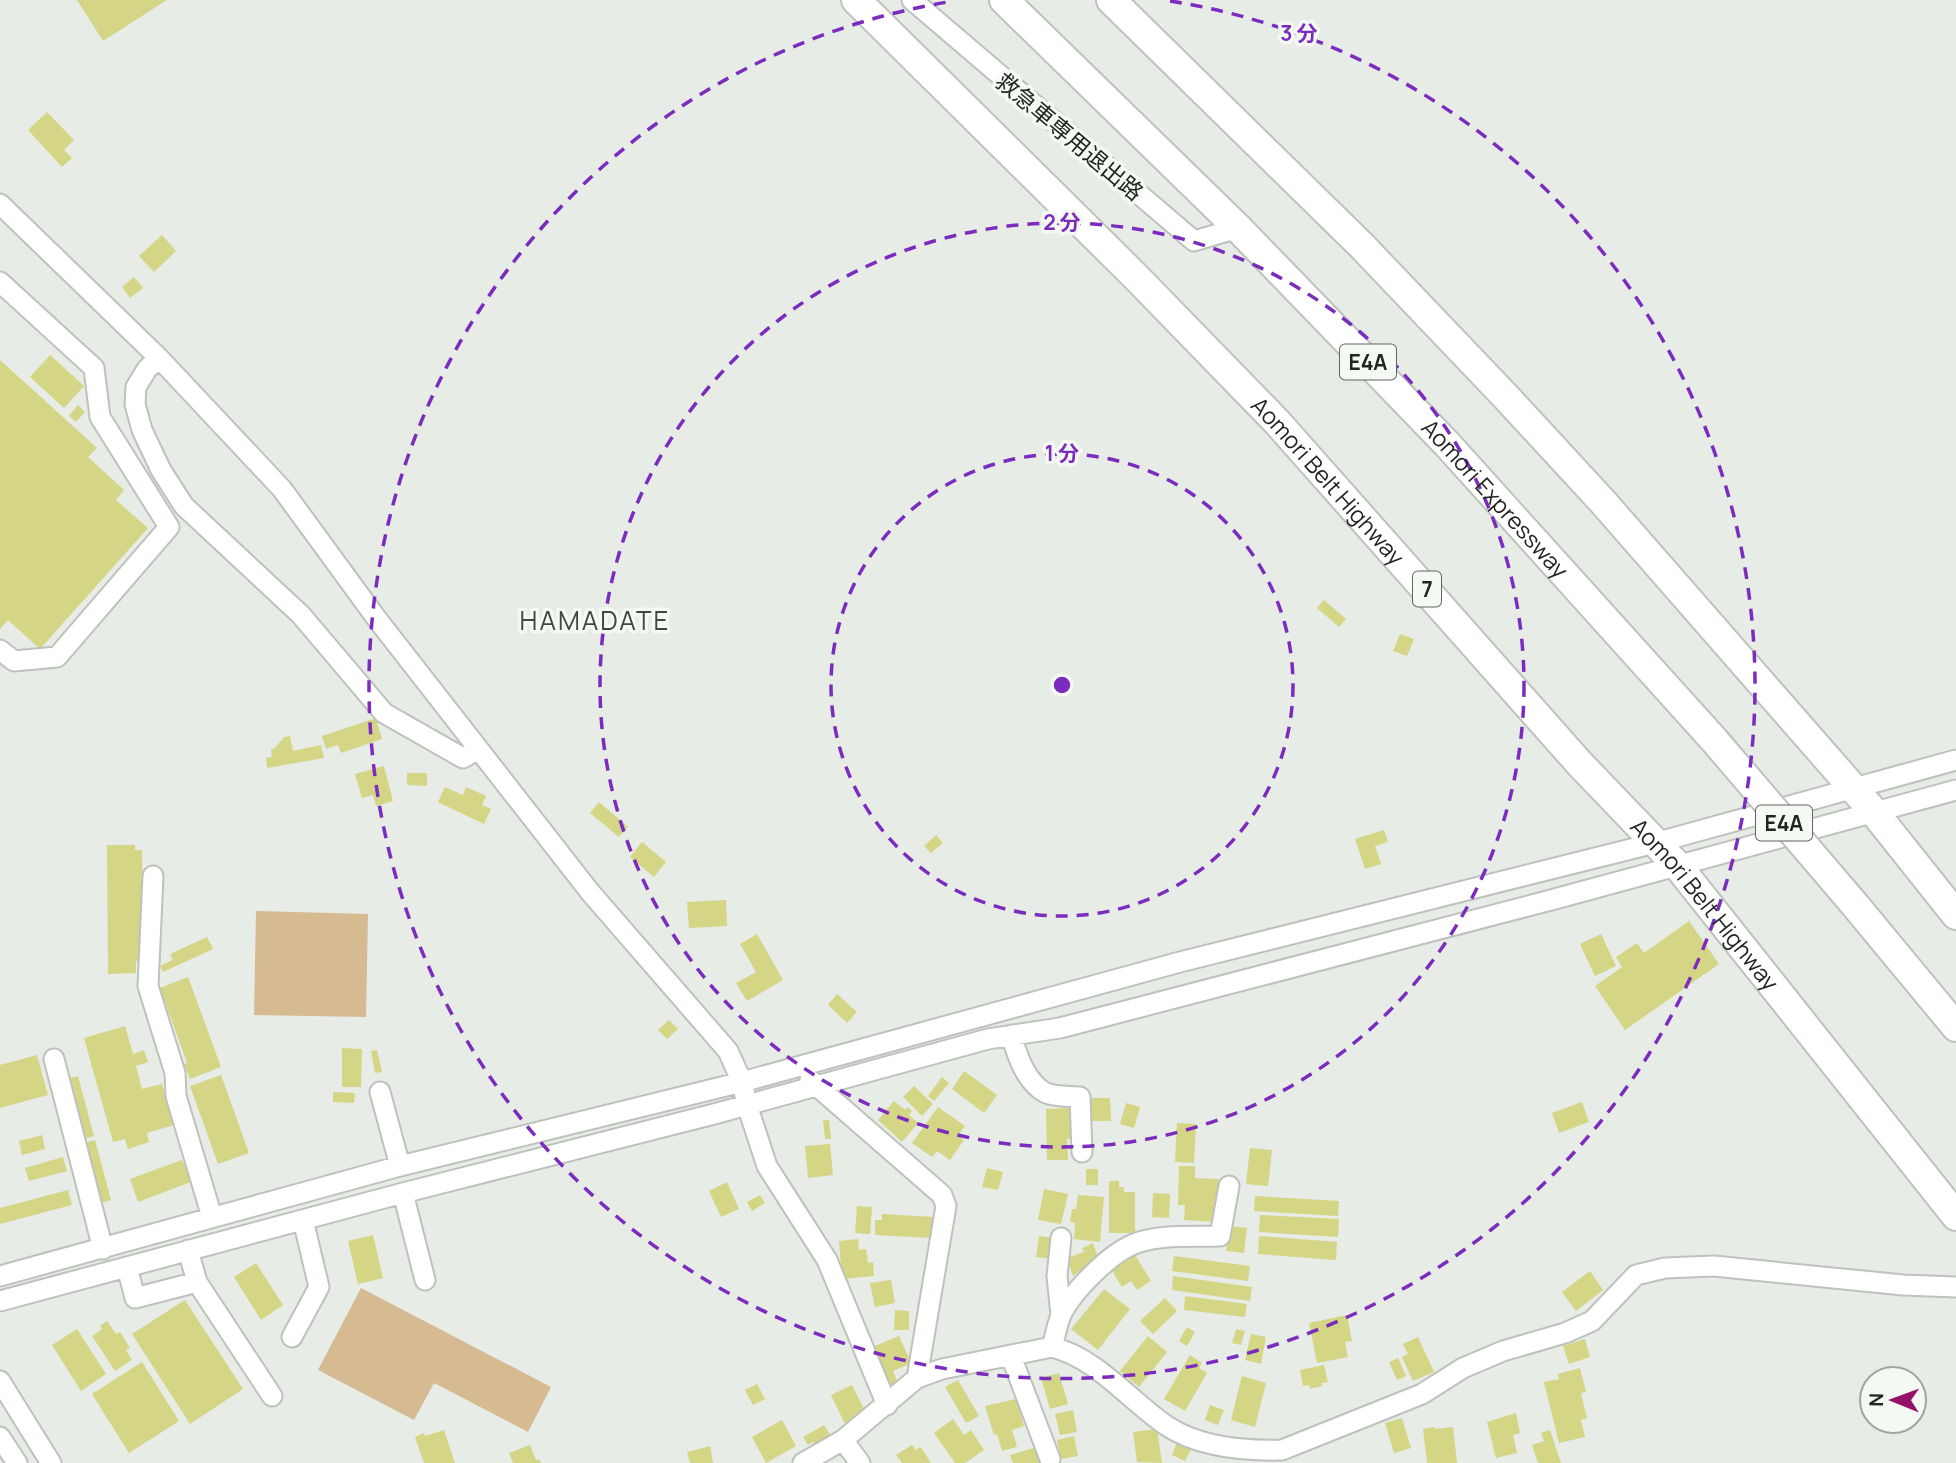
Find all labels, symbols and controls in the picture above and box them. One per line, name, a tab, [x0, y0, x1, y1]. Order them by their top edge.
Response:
text: 3 分	[1280, 19, 1318, 47]
street label: 救急車専用退出路	[989, 65, 1151, 207]
text: 2 分	[1043, 208, 1081, 236]
road number: E4A	[1340, 344, 1396, 380]
street label: Aomori Belt Highway	[1245, 389, 1412, 572]
street label: Aomori Expressway	[1415, 412, 1576, 585]
text: 1 分	[1045, 439, 1079, 467]
road number: 7	[1413, 572, 1441, 606]
district label: HAMADATE	[520, 602, 670, 638]
centre of rings	[1050, 673, 1074, 697]
road number: E4A	[1756, 806, 1812, 840]
street label: Aomori Belt Highway	[1624, 811, 1787, 997]
north arrow	[1858, 1365, 1928, 1435]
text: N	[1863, 1393, 1889, 1407]

